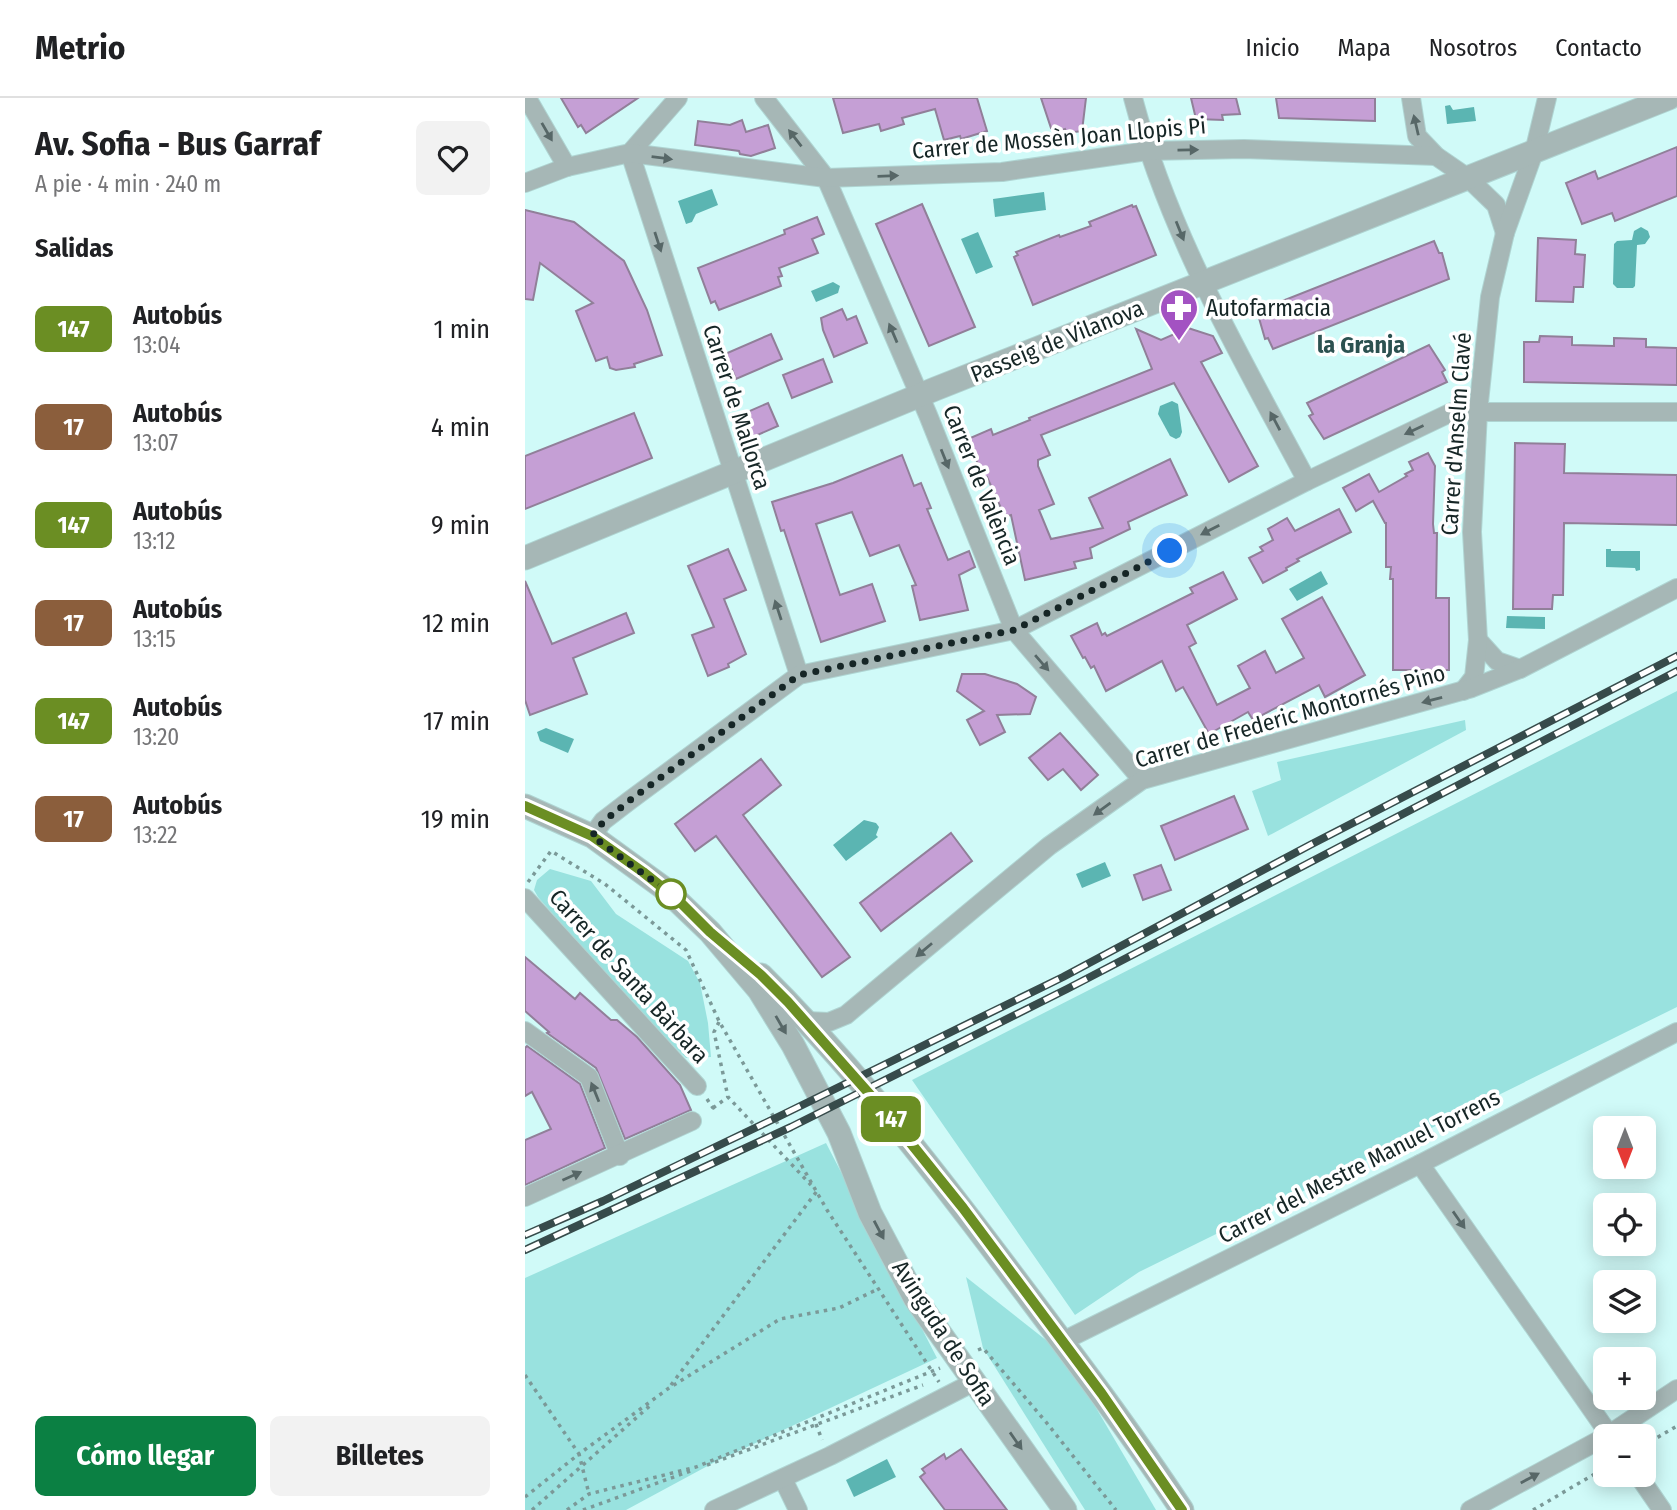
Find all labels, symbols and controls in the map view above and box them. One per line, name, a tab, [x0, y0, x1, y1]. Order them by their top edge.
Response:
text: Metrio	[35, 28, 125, 68]
text: Inicio	[1246, 34, 1300, 62]
text: Mapa	[1338, 34, 1391, 62]
text: Nosotros	[1429, 34, 1517, 62]
text: Contacto	[1555, 34, 1642, 62]
street label: Carrer de Mossèn Joan Llopis Pi	[911, 111, 1207, 165]
one-way arrow	[1410, 114, 1421, 136]
button: heart	[416, 121, 490, 195]
one-way arrow	[541, 123, 553, 142]
text: Av. Sofia - Bus Garraf	[35, 124, 320, 164]
one-way arrow	[788, 129, 802, 147]
one-way arrow	[1177, 144, 1199, 156]
one-way arrow	[651, 152, 673, 163]
text: A pie · 4 min · 240 m	[35, 170, 221, 198]
one-way arrow	[878, 170, 900, 182]
one-way arrow	[1175, 221, 1186, 242]
one-way arrow	[654, 231, 664, 252]
text: Salidas	[35, 233, 113, 264]
pharmacy icon: Autofarmacia	[1158, 287, 1200, 342]
street label: Passeig de Vilanova	[967, 294, 1147, 388]
place label: Autofarmacia	[1206, 294, 1331, 322]
text: Autobús	[133, 300, 222, 331]
text: 1 min	[434, 314, 490, 345]
text: 147	[57, 315, 90, 343]
street label: Carrer de Mallorca	[697, 321, 777, 493]
one-way arrow	[887, 322, 898, 343]
text: 13:04	[133, 331, 180, 359]
district label: la Granja	[1317, 331, 1405, 359]
street label: Carrer d'Anselm Clavé	[1435, 331, 1477, 537]
text: Autobús	[133, 398, 222, 429]
street label: Carrer de València	[937, 401, 1027, 569]
one-way arrow	[1269, 411, 1281, 430]
text: 4 min	[431, 412, 490, 443]
text: 17	[63, 413, 84, 441]
one-way arrow	[1404, 424, 1424, 436]
text: 13:07	[133, 429, 178, 457]
one-way arrow	[940, 448, 951, 469]
text: Autobús	[133, 496, 222, 527]
text: 9 min	[431, 510, 490, 541]
text: 147	[57, 511, 90, 539]
one-way arrow	[1200, 525, 1220, 536]
text: 13:12	[133, 527, 175, 555]
your location	[1152, 533, 1187, 568]
text: Autobús	[133, 594, 222, 625]
one-way arrow	[772, 600, 782, 621]
text: 12 min	[422, 608, 490, 639]
text: 17	[63, 609, 84, 637]
text: 13:15	[133, 625, 176, 653]
one-way arrow	[1034, 654, 1050, 672]
street label: Carrer de Frederic Montornés Pino	[1132, 658, 1448, 774]
text: Autobús	[133, 692, 222, 723]
one-way arrow	[1421, 695, 1442, 705]
text: 17 min	[423, 706, 490, 737]
text: 147	[57, 707, 90, 735]
text: 13:20	[133, 723, 179, 751]
text: Autobús	[133, 790, 222, 821]
one-way arrow	[1093, 801, 1111, 815]
text: 19 min	[421, 804, 490, 835]
text: 17	[63, 805, 84, 833]
text: 13:22	[133, 821, 178, 849]
unlabelled marker	[656, 879, 686, 909]
street label: Carrer de Santa Bàrbara	[543, 883, 715, 1069]
one-way arrow	[916, 942, 933, 957]
one-way arrow	[775, 1015, 787, 1035]
one-way arrow	[589, 1082, 600, 1103]
street label: Carrer del Mestre Manuel Torrens	[1214, 1083, 1505, 1249]
line badge: 147	[851, 1096, 931, 1142]
text: 147	[875, 1105, 907, 1133]
north arrow	[1593, 1116, 1655, 1180]
map controls	[1593, 1116, 1656, 1487]
one-way arrow	[562, 1170, 583, 1181]
button: locate	[1593, 1193, 1656, 1256]
one-way arrow	[1452, 1211, 1466, 1229]
one-way arrow	[874, 1220, 885, 1240]
street label: Avinguda de Sofia	[887, 1255, 1001, 1411]
button: layers	[1593, 1270, 1656, 1333]
button: +	[1593, 1347, 1656, 1410]
button: Cómo llegar	[35, 1416, 256, 1496]
button: Billetes	[270, 1416, 490, 1496]
button: −	[1593, 1424, 1656, 1487]
one-way arrow	[1009, 1432, 1023, 1450]
one-way arrow	[1520, 1472, 1540, 1483]

